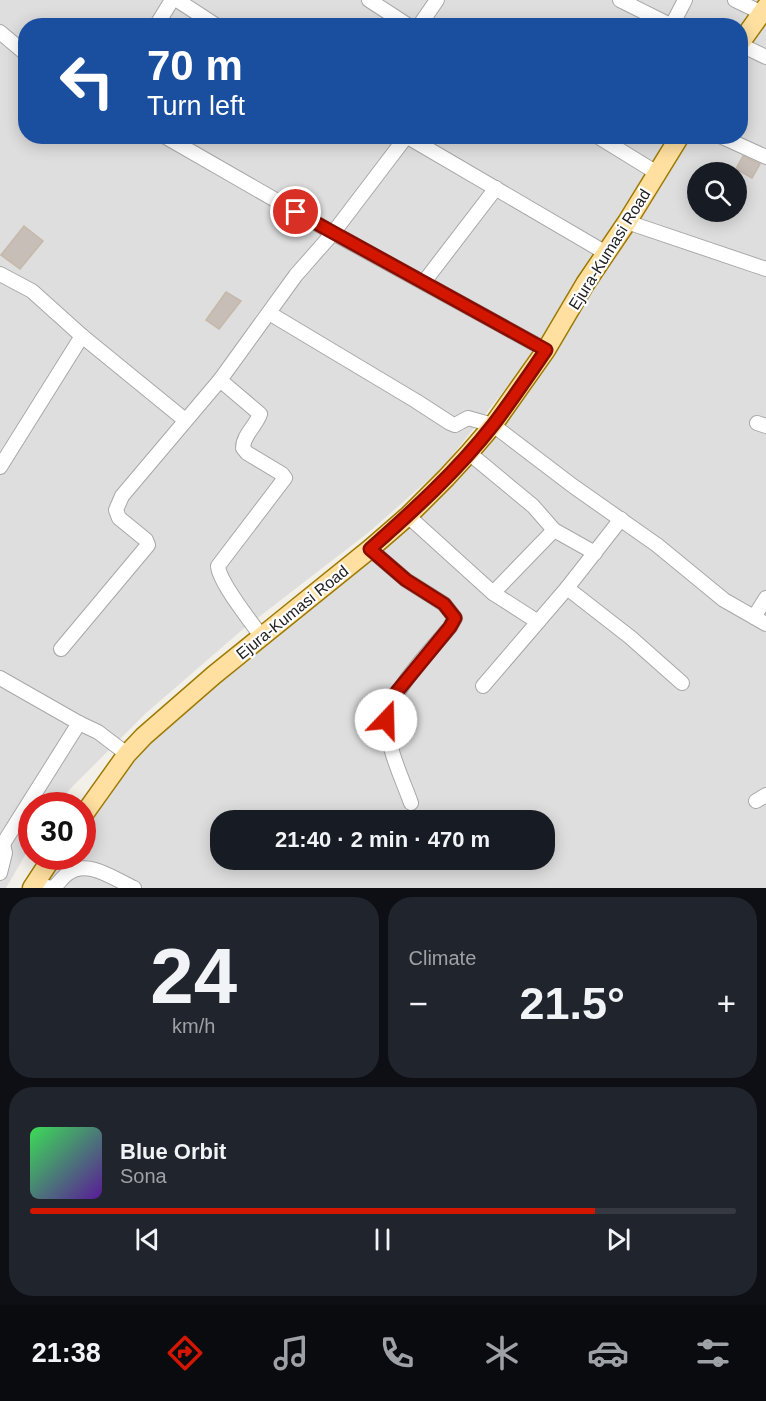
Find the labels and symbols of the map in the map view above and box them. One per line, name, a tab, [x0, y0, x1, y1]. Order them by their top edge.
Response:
pin	[270, 186, 321, 237]
street label: Ejura-Kumasi Road	[565, 186, 653, 313]
street label: Ejura-Kumasi Road	[233, 562, 352, 663]
position arrow	[354, 688, 418, 752]
speed limit sign: 30	[18, 792, 96, 870]

